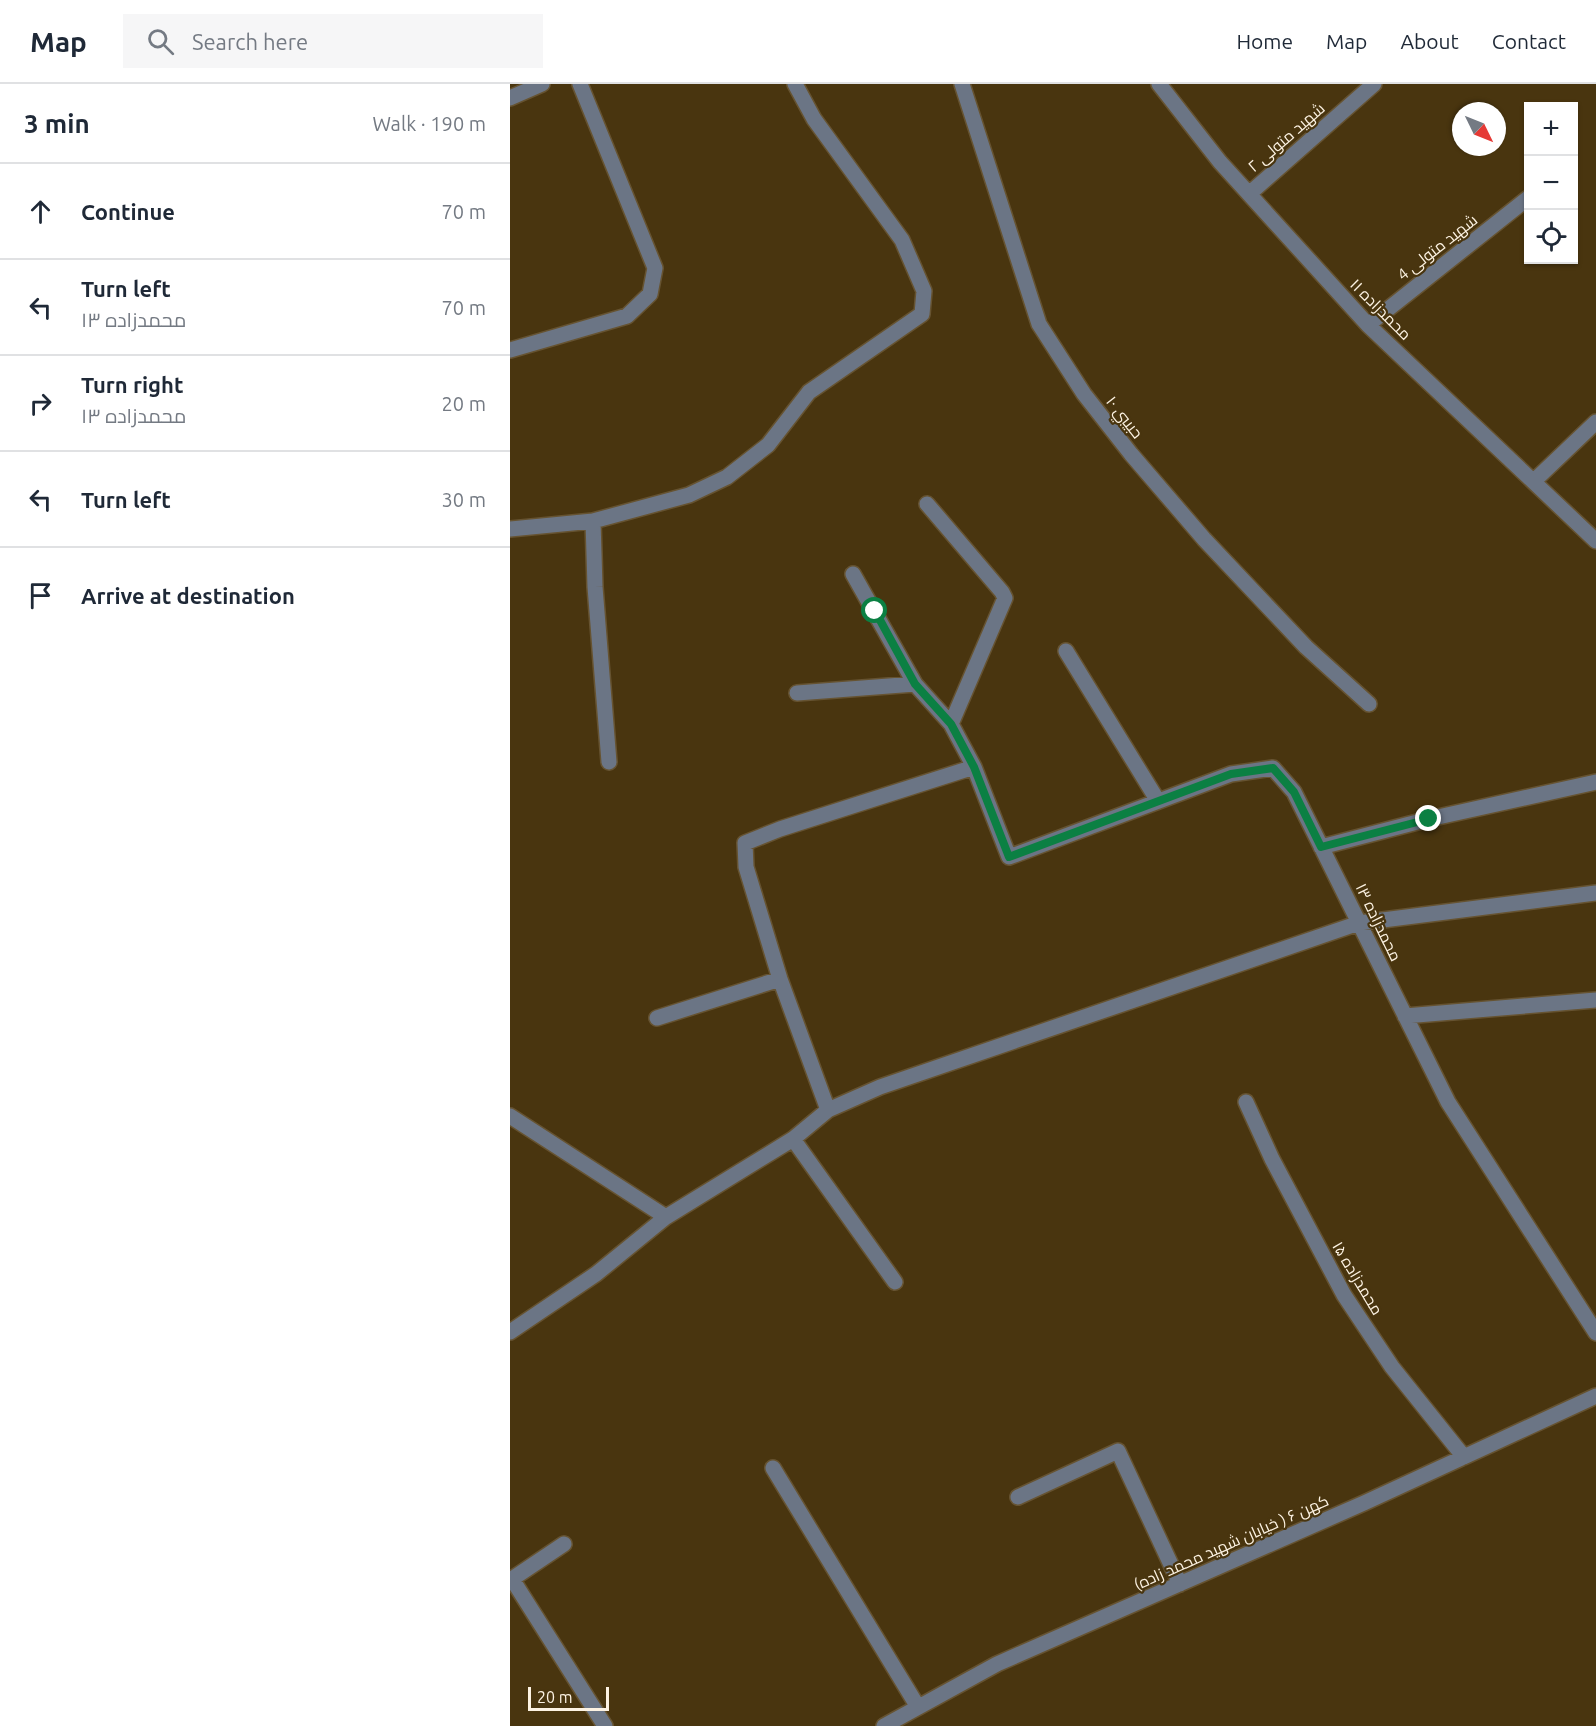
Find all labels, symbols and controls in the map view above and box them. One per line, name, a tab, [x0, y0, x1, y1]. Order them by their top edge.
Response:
search box	[123, 14, 543, 68]
icon: search	[144, 25, 177, 58]
text: Map	[30, 26, 87, 57]
text: Search here	[192, 29, 308, 54]
text: Home	[1236, 29, 1293, 53]
text: Map	[1326, 29, 1367, 53]
text: About	[1400, 29, 1459, 53]
text: Contact	[1492, 29, 1566, 53]
street label: شهید متولی ۲	[1244, 99, 1329, 177]
north arrow	[1452, 102, 1506, 156]
map controls	[1524, 102, 1578, 264]
button: +	[1524, 102, 1578, 156]
text: 3 min	[24, 109, 90, 138]
text: Walk · 190 m	[373, 112, 486, 135]
button: −	[1524, 156, 1578, 210]
icon: ahead	[24, 195, 57, 228]
text: Continue	[81, 199, 175, 224]
text: 70 m	[442, 200, 486, 223]
street label: شهید متولی 4	[1394, 210, 1482, 285]
button: locate	[1524, 210, 1578, 264]
street label: محمدزاده ۱۱	[1346, 275, 1415, 344]
text: Turn left	[81, 276, 171, 301]
icon: left	[24, 291, 57, 324]
text: 70 m	[442, 296, 486, 319]
text: محمدزاده ۱۳	[81, 308, 186, 331]
text: Turn right	[81, 372, 183, 397]
icon: right	[24, 387, 57, 420]
text: 20 m	[442, 392, 486, 415]
street label: حبيبي ١٠	[1099, 392, 1147, 445]
text: محمدزاده ۱۳	[81, 404, 186, 427]
icon: left	[24, 483, 57, 516]
text: Turn left	[81, 487, 171, 512]
text: 30 m	[442, 488, 486, 511]
icon: arrive	[24, 579, 57, 612]
text: Arrive at destination	[81, 583, 295, 608]
route start	[861, 597, 887, 623]
route end	[1415, 805, 1441, 831]
street label: محمدزاده ۱۳	[1352, 880, 1406, 964]
street label: محمدزاده ۱۵	[1328, 1238, 1387, 1318]
street label: کهن ۶ ( خیابان شهید محمد زاده)	[1131, 1491, 1332, 1595]
scale bar	[528, 1684, 609, 1712]
text: 20 m	[537, 1688, 573, 1706]

